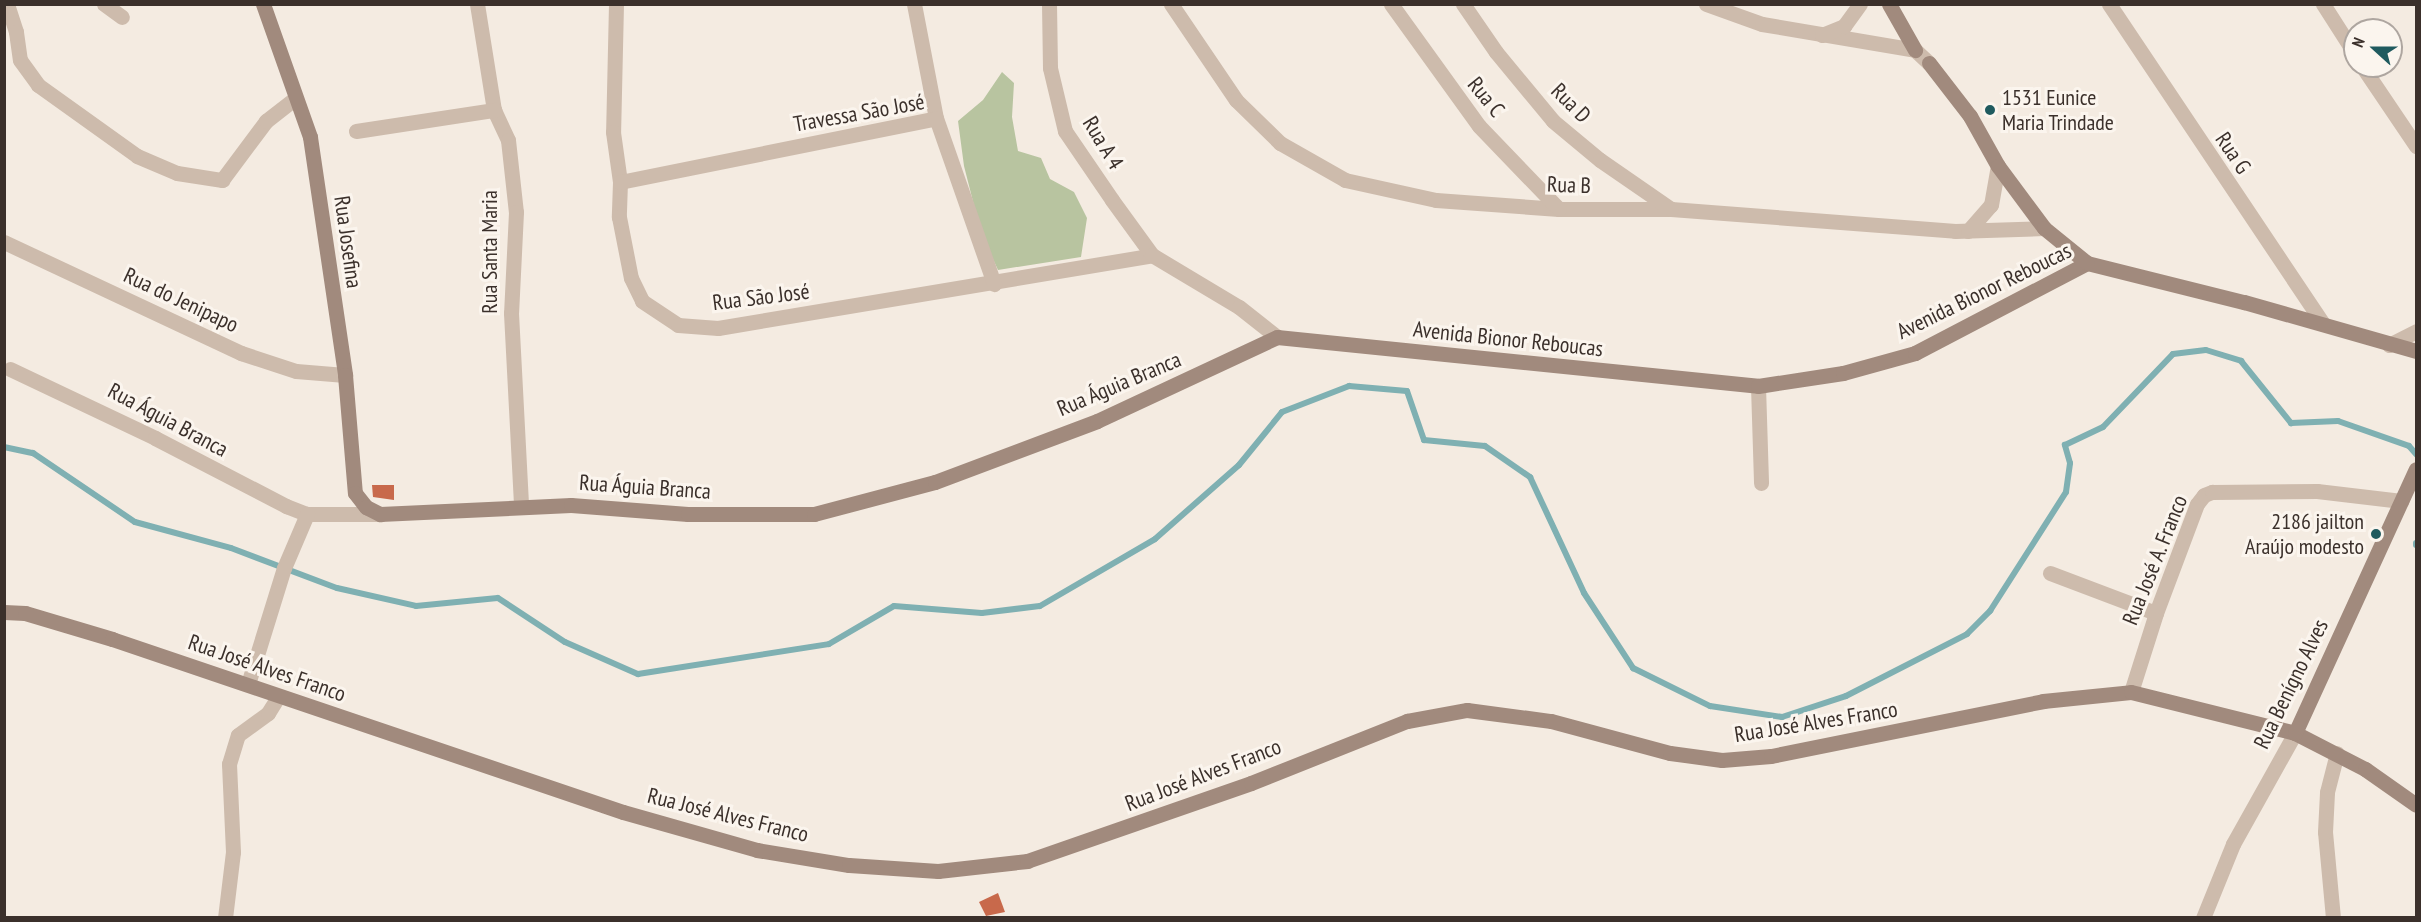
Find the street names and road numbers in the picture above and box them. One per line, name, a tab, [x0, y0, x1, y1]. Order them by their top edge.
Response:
street label: Rua C	[1462, 72, 1510, 122]
street label: Rua D	[1546, 78, 1596, 128]
street label: Travessa São José	[791, 88, 927, 138]
street label: Rua A 4	[1077, 111, 1129, 175]
street label: Rua G	[2210, 127, 2256, 179]
street label: Rua B	[1547, 171, 1591, 199]
street label: Rua Santa Maria	[477, 190, 503, 314]
street label: Rua Josefina	[328, 194, 368, 290]
street label: Avenida Bionor Reboucas	[1893, 237, 2075, 345]
street label: Rua do Jenipapo	[119, 262, 243, 338]
street label: Rua São José	[711, 278, 811, 316]
street label: Avenida Bionor Reboucas	[1412, 316, 1604, 362]
street label: Rua Águia Branca	[1053, 346, 1185, 422]
street label: Rua Águia Branca	[103, 377, 233, 463]
street label: Rua Águia Branca	[578, 469, 712, 505]
street label: Rua José A. Franco	[2117, 490, 2193, 630]
street label: Rua Benígno Alves	[2248, 615, 2334, 753]
street label: Rua José Alves Franco	[185, 629, 349, 707]
street label: Rua José Alves Franco	[1732, 696, 1900, 748]
street label: Rua José Alves Franco	[1121, 733, 1285, 817]
street label: Rua José Alves Franco	[645, 782, 811, 848]

